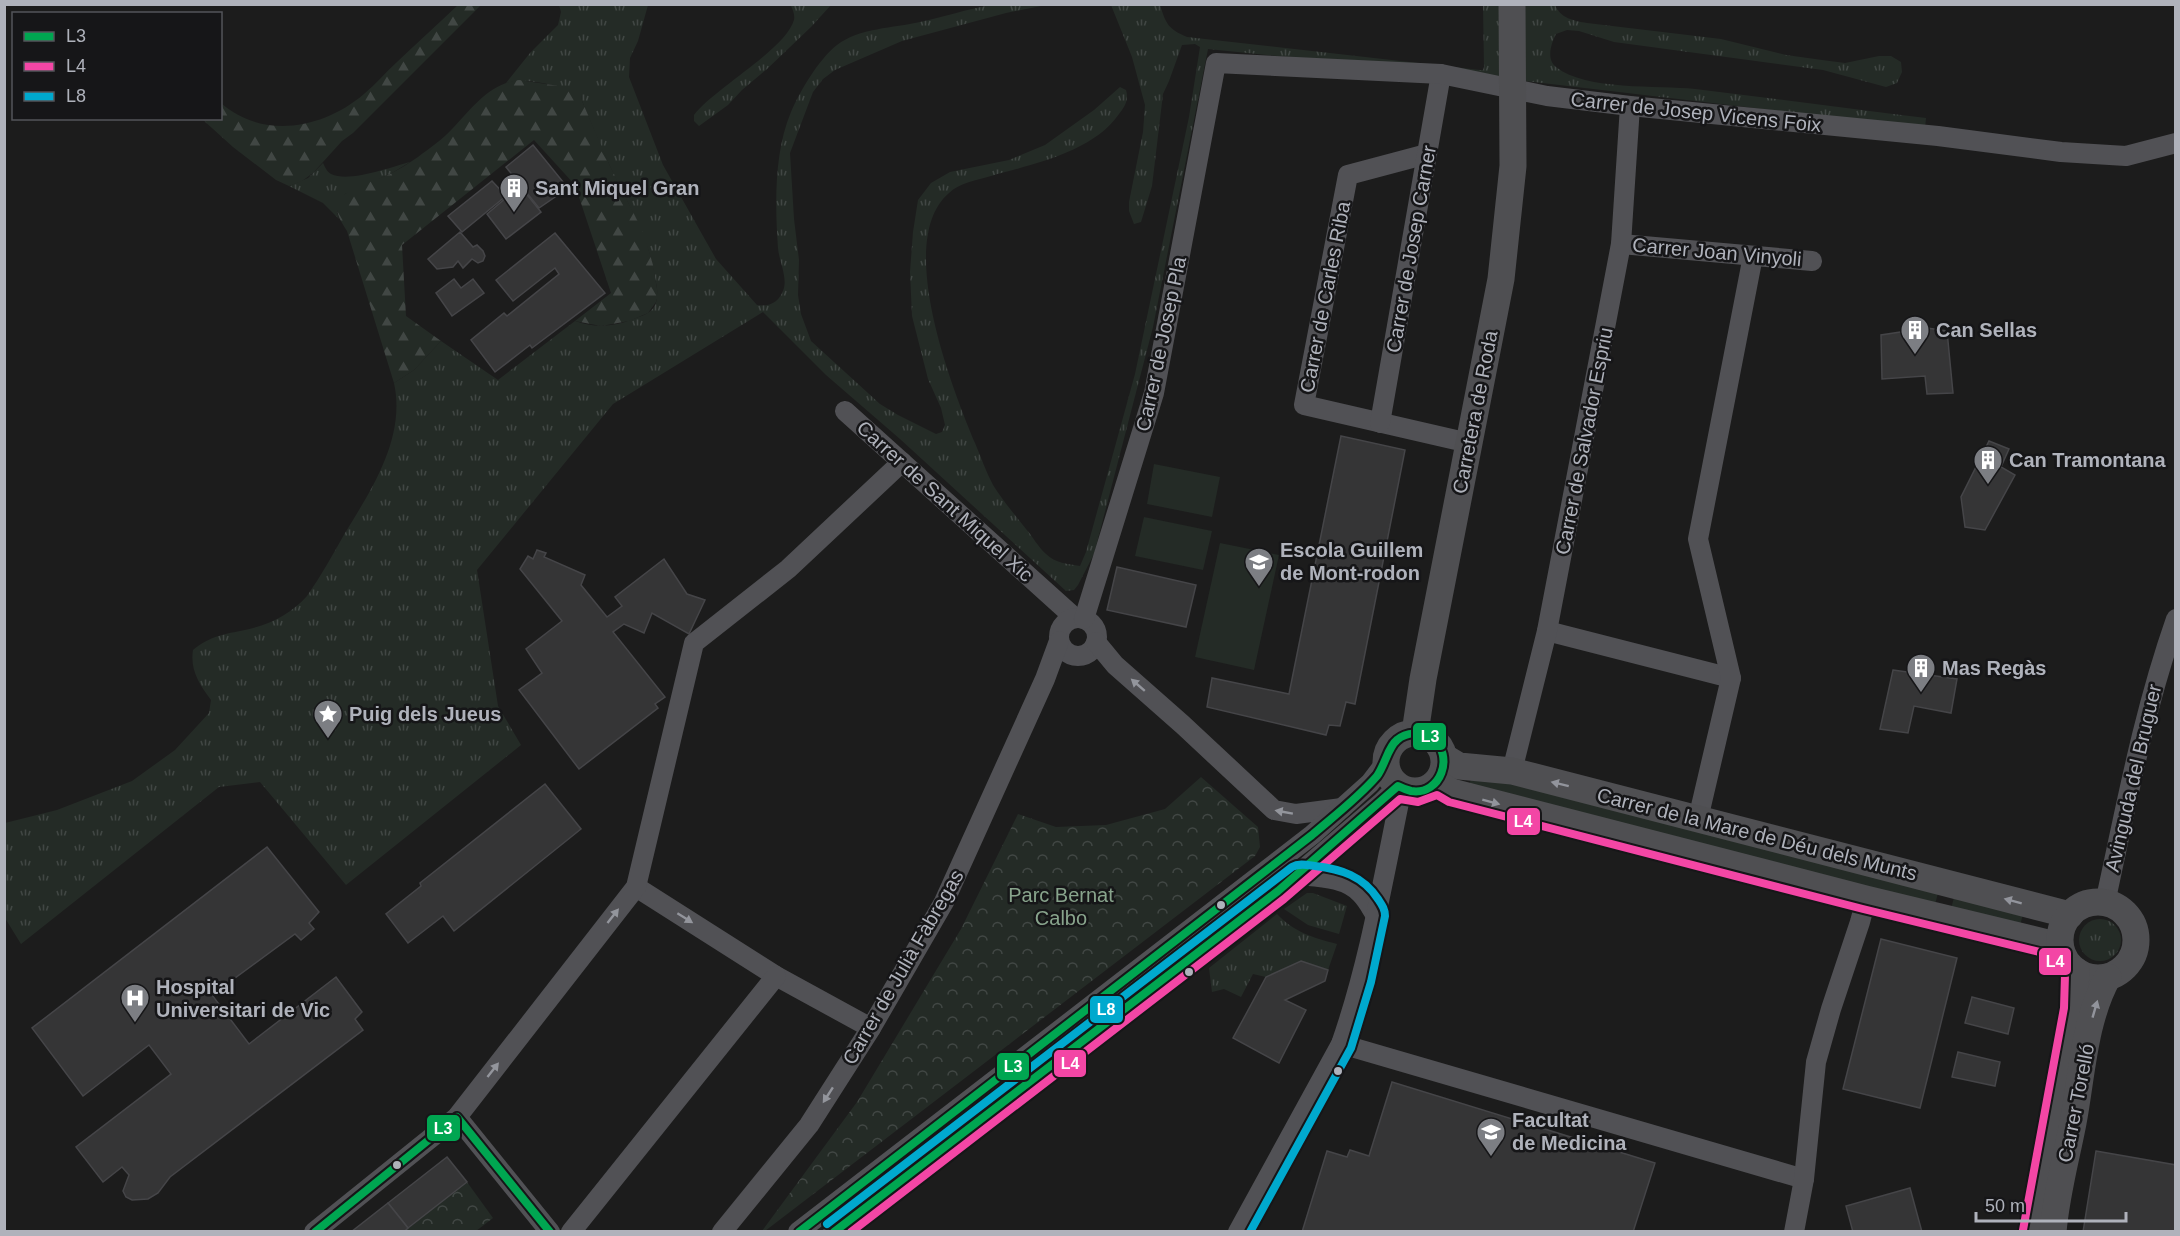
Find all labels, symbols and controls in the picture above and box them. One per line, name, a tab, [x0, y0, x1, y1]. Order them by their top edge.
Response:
legend	[12, 12, 222, 120]
text: L3	[66, 26, 86, 46]
text: L4	[66, 56, 86, 76]
text: L8	[66, 86, 86, 106]
street label: Carrer de Josep Vicens Foix	[1570, 88, 1822, 136]
street label: Carrer de Josep Carner	[1382, 143, 1440, 354]
building icon: Sant Miquel Gran	[498, 172, 530, 214]
place label: Sant Miquel Gran	[535, 177, 699, 199]
street label: Carrer de Carles Riba	[1296, 199, 1355, 395]
street label: Carrer Joan Vinyoli	[1632, 234, 1802, 270]
street label: Carrer de Josep Pla	[1132, 254, 1190, 433]
building icon: Can Sellas	[1899, 314, 1931, 356]
place label: Can Sellas	[1936, 319, 2037, 341]
street label: Carrer de Salvador Espriu	[1551, 325, 1617, 557]
street label: Carretera de Roda	[1448, 328, 1502, 495]
street label: Carrer de Sant Miquel Xic	[853, 416, 1037, 586]
building icon: Can Tramontana	[1972, 444, 2004, 486]
place label: Can Tramontana	[2009, 449, 2167, 471]
place label: Escola Guillem de Mont-rodon	[1280, 539, 1423, 584]
school or university icon: Escola Guillem de Mont-rodon	[1243, 546, 1275, 588]
building icon: Mas Regàs	[1905, 652, 1937, 694]
place label: Mas Regàs	[1942, 657, 2047, 679]
one-way arrow	[1130, 679, 1146, 692]
street label: Avinguda del Bruguer	[2101, 682, 2165, 874]
place icon: Puig dels Jueus	[312, 698, 344, 740]
place label: Puig dels Jueus	[349, 703, 501, 725]
line badge: L3	[1412, 722, 1447, 751]
text: L3	[1421, 728, 1439, 745]
one-way arrow	[1551, 778, 1569, 788]
street label: Carrer de la Mare de Déu dels Munts	[1595, 784, 1919, 884]
one-way arrow	[1482, 797, 1500, 807]
one-way arrow	[1274, 807, 1293, 816]
line badge: L4	[1506, 807, 1541, 836]
text: L4	[1514, 813, 1532, 830]
street label: Carrer de Julià Fàbregas	[838, 866, 968, 1068]
park label: Parc Bernat Calbo	[1008, 884, 1114, 929]
one-way arrow	[2004, 895, 2022, 905]
unlabelled marker	[1215, 899, 1227, 911]
one-way arrow	[606, 909, 618, 924]
one-way arrow	[677, 913, 693, 924]
line badge: L4	[2038, 947, 2072, 976]
text: L4	[2046, 953, 2064, 970]
unlabelled marker	[1183, 966, 1195, 978]
place label: Hospital Universitari de Vic	[156, 976, 330, 1021]
hospital icon: Hospital Universitari de Vic	[119, 982, 151, 1024]
line badge: L8	[1089, 995, 1124, 1024]
one-way arrow	[2091, 1000, 2100, 1018]
text: L8	[1097, 1001, 1115, 1018]
street label: Carrer Torelló	[2054, 1042, 2098, 1164]
line badge: L4	[1053, 1049, 1087, 1078]
line badge: L3	[996, 1052, 1030, 1081]
text: L4	[1061, 1055, 1079, 1072]
text: L3	[1004, 1058, 1022, 1075]
one-way arrow	[487, 1063, 499, 1078]
unlabelled marker	[1332, 1065, 1344, 1077]
one-way arrow	[823, 1087, 834, 1103]
place label: Facultat de Medicina	[1512, 1109, 1627, 1154]
line badge: L3	[426, 1114, 461, 1142]
school or university icon: Facultat de Medicina	[1475, 1116, 1507, 1158]
text: L3	[434, 1120, 452, 1137]
unlabelled marker	[391, 1159, 403, 1171]
scale bar	[1976, 1185, 2126, 1223]
text: 50 m	[1985, 1196, 2025, 1216]

